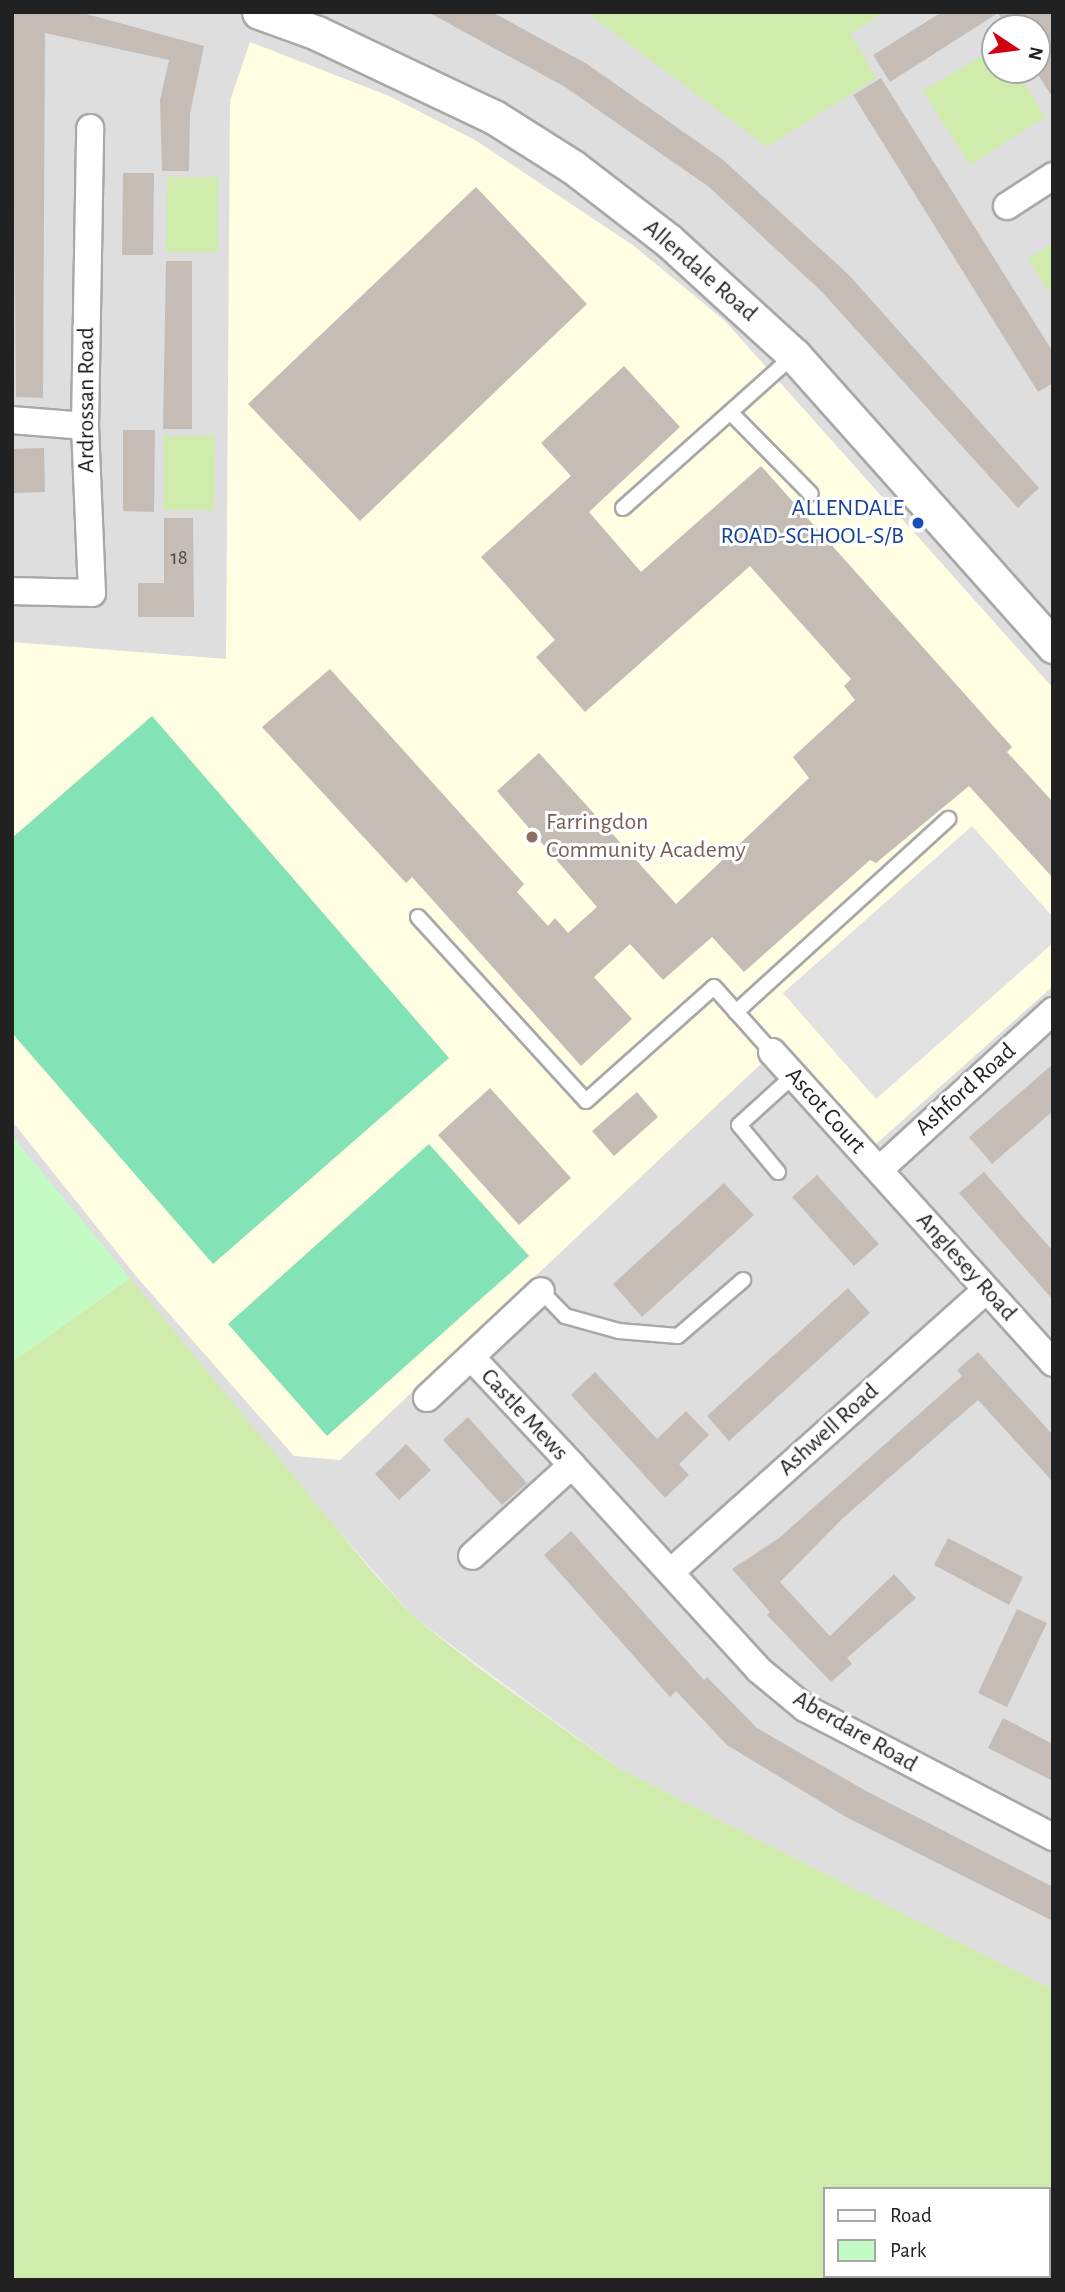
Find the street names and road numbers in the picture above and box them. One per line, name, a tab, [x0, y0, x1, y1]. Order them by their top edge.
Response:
street label: Allendale Road	[637, 214, 763, 328]
street label: Ardrossan Road	[73, 327, 101, 473]
street label: Ashford Road	[910, 1037, 1022, 1143]
street label: Ascot Court	[779, 1062, 871, 1160]
street label: Anglesey Road	[910, 1207, 1022, 1327]
street label: Castle Mews	[474, 1363, 574, 1467]
street label: Ashwell Road	[773, 1377, 885, 1483]
street label: Aberdare Road	[788, 1685, 922, 1779]

